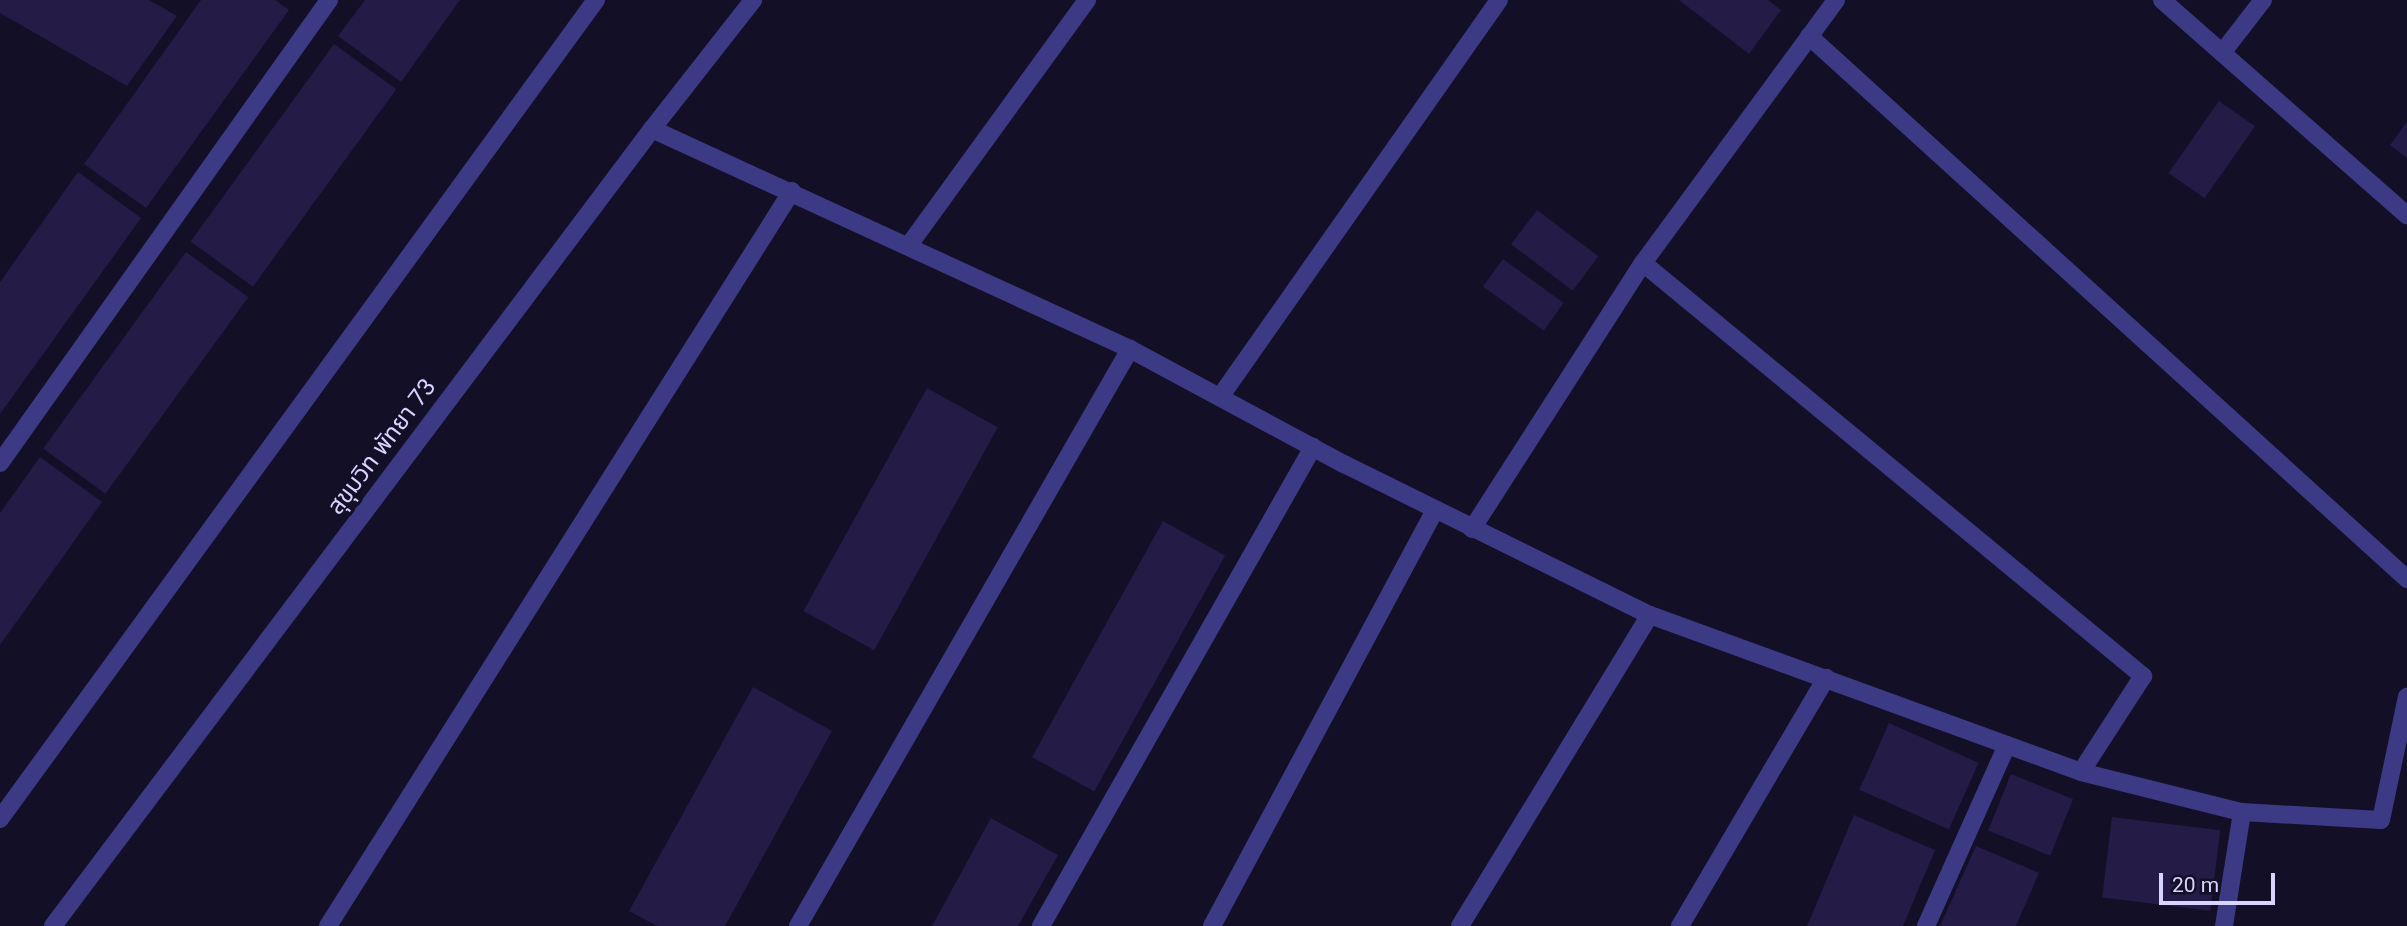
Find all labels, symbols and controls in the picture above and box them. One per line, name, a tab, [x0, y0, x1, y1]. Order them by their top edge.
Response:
street label: สุขุมวิท พัทยา 73	[322, 374, 442, 520]
scale bar	[2162, 860, 2278, 904]
text: 20 m	[2172, 873, 2219, 897]

